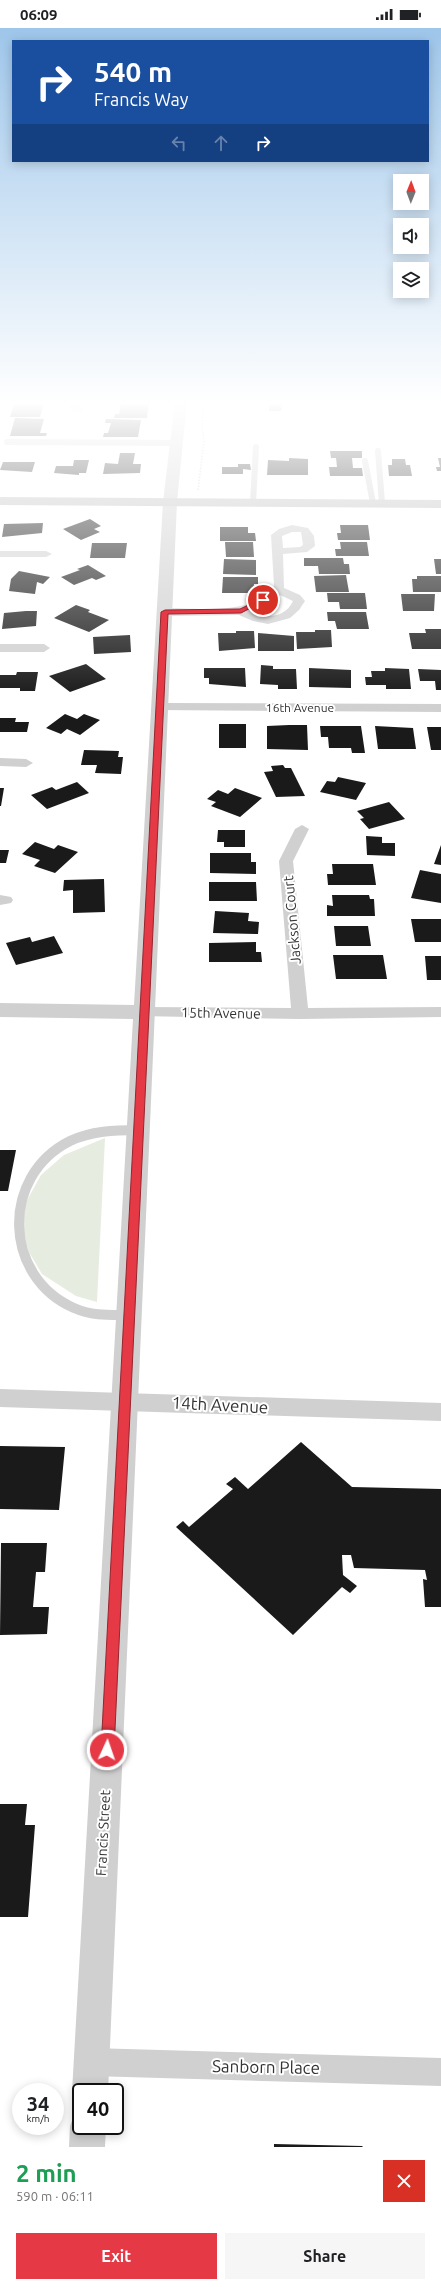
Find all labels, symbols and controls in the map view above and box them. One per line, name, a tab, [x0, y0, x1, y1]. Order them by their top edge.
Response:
text: 06:09	[20, 6, 58, 23]
icon: right	[28, 56, 80, 108]
text: 540 m	[94, 56, 172, 87]
text: Francis Way	[94, 89, 188, 109]
icon: left	[168, 132, 190, 154]
icon: ahead	[210, 132, 232, 154]
icon: right	[252, 132, 274, 154]
north arrow	[393, 174, 429, 210]
map controls	[393, 174, 429, 298]
button: sound	[393, 218, 429, 254]
button: layers	[393, 262, 429, 298]
pin	[246, 583, 280, 617]
icon: arrive	[252, 589, 274, 611]
street label: 16th Avenue	[266, 701, 334, 714]
street label: Jackson Court	[280, 875, 304, 965]
street label: 15th Avenue	[181, 1004, 261, 1022]
street label: 14th Avenue	[171, 1392, 269, 1417]
position arrow	[86, 1729, 128, 1771]
street label: Francis Street	[93, 1789, 113, 1876]
street label: Sanborn Place	[212, 2056, 320, 2077]
speed limit sign: 40	[72, 2083, 124, 2135]
text: 34	[27, 2092, 49, 2115]
text: km/h	[26, 2113, 50, 2124]
text: 2 min	[16, 2160, 77, 2187]
button: close	[383, 2160, 425, 2202]
text: 590 m · 06:11	[16, 2189, 94, 2203]
button: Exit	[16, 2233, 217, 2279]
button: Share	[225, 2233, 425, 2279]

